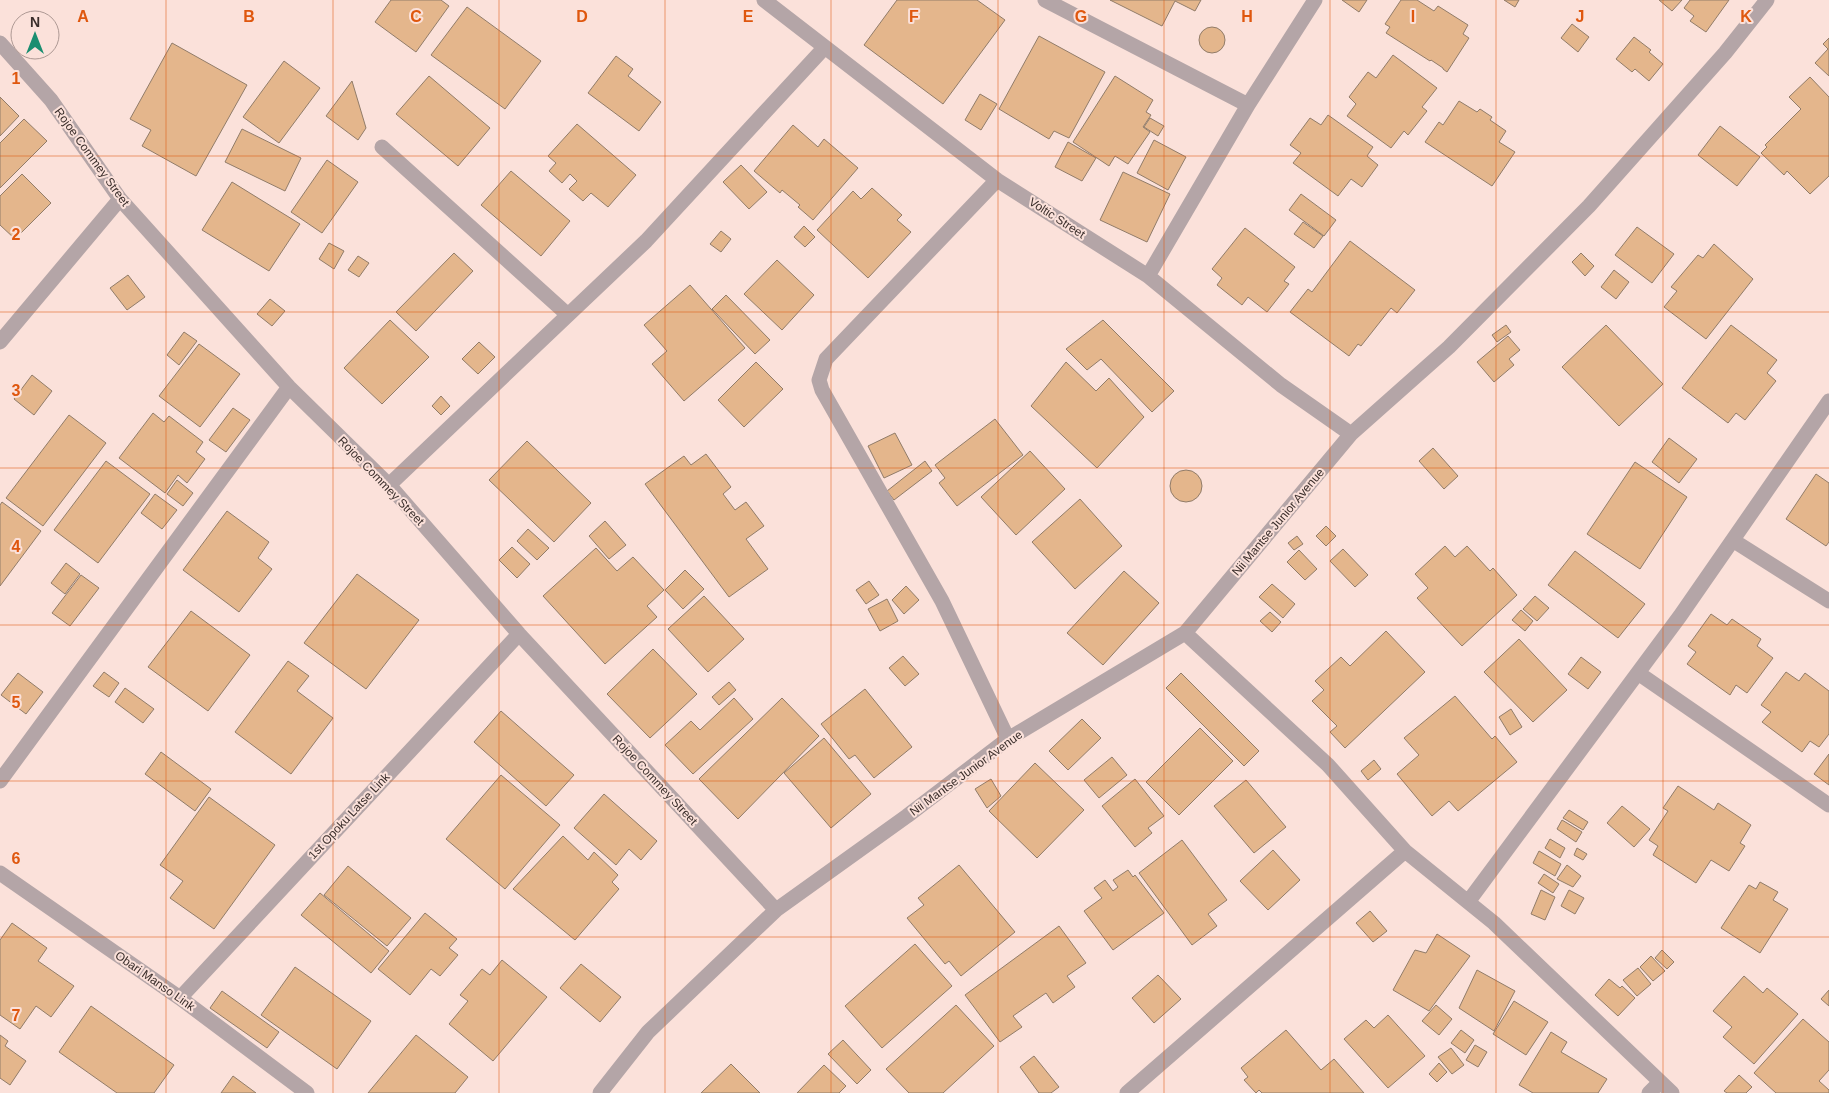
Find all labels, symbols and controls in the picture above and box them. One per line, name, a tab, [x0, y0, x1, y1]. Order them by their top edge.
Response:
text: A	[77, 8, 89, 25]
text: B	[243, 8, 255, 25]
text: C	[410, 8, 422, 25]
text: D	[576, 8, 588, 25]
text: E	[743, 8, 754, 25]
text: F	[909, 8, 919, 25]
text: G	[1075, 8, 1087, 25]
text: H	[1241, 8, 1253, 25]
text: I	[1411, 8, 1415, 25]
text: J	[1576, 8, 1584, 25]
text: K	[1740, 8, 1752, 25]
north arrow	[10, 10, 60, 60]
text: N	[30, 14, 40, 30]
text: 1	[12, 70, 21, 87]
street label: Rojoe Commey Street	[52, 105, 133, 209]
street label: Voltic Street	[1026, 195, 1088, 242]
text: 2	[12, 226, 21, 243]
text: 3	[12, 382, 21, 399]
street label: Rojoe Commey Street	[335, 434, 427, 529]
street label: Nii Mantse Junior Avenue	[1229, 465, 1327, 579]
text: 4	[12, 538, 21, 555]
text: 5	[12, 694, 21, 711]
street label: Nii Mantse Junior Avenue	[907, 727, 1025, 819]
street label: Rojoe Commey Street	[610, 732, 701, 828]
street label: 1st Opoku Latse Link	[305, 769, 393, 862]
text: 6	[12, 850, 21, 867]
street label: Obari Manso Link	[112, 948, 198, 1014]
text: 7	[12, 1007, 21, 1024]

